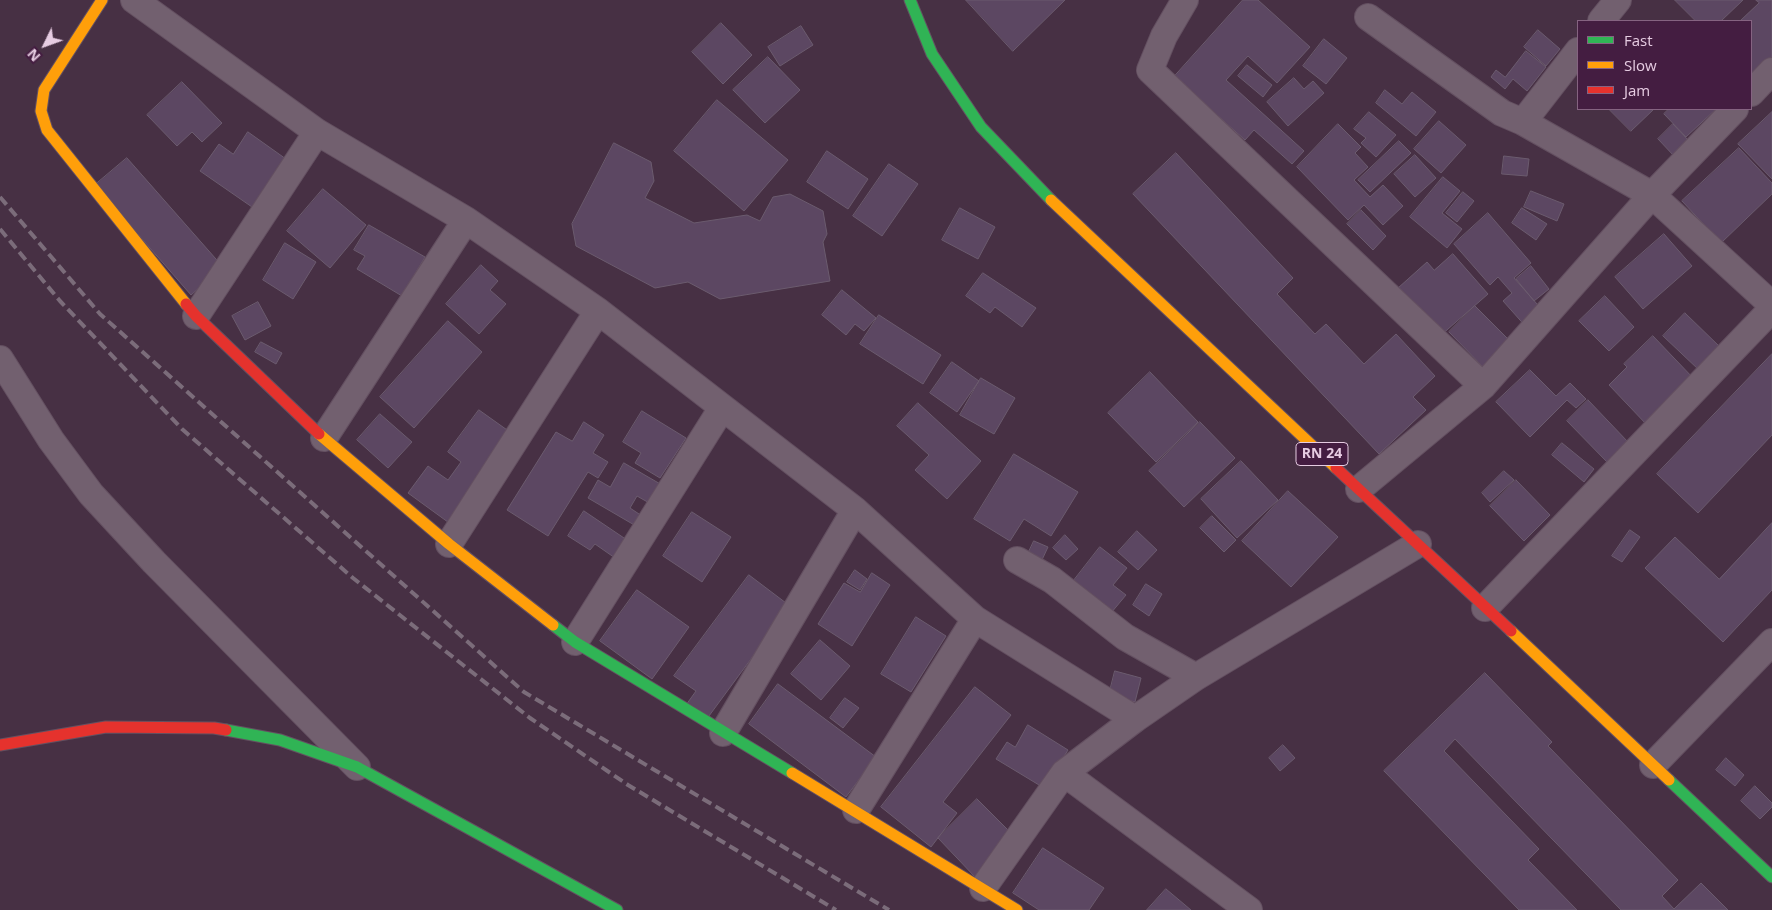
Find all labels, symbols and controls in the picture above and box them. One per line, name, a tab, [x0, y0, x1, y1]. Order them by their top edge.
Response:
north arrow	[20, 20, 70, 70]
legend	[1577, 20, 1752, 110]
text: Fast	[1624, 30, 1653, 50]
text: N	[23, 45, 44, 66]
text: Slow	[1624, 55, 1657, 75]
text: Jam	[1624, 80, 1650, 100]
road number: RN 24	[1296, 442, 1348, 466]

